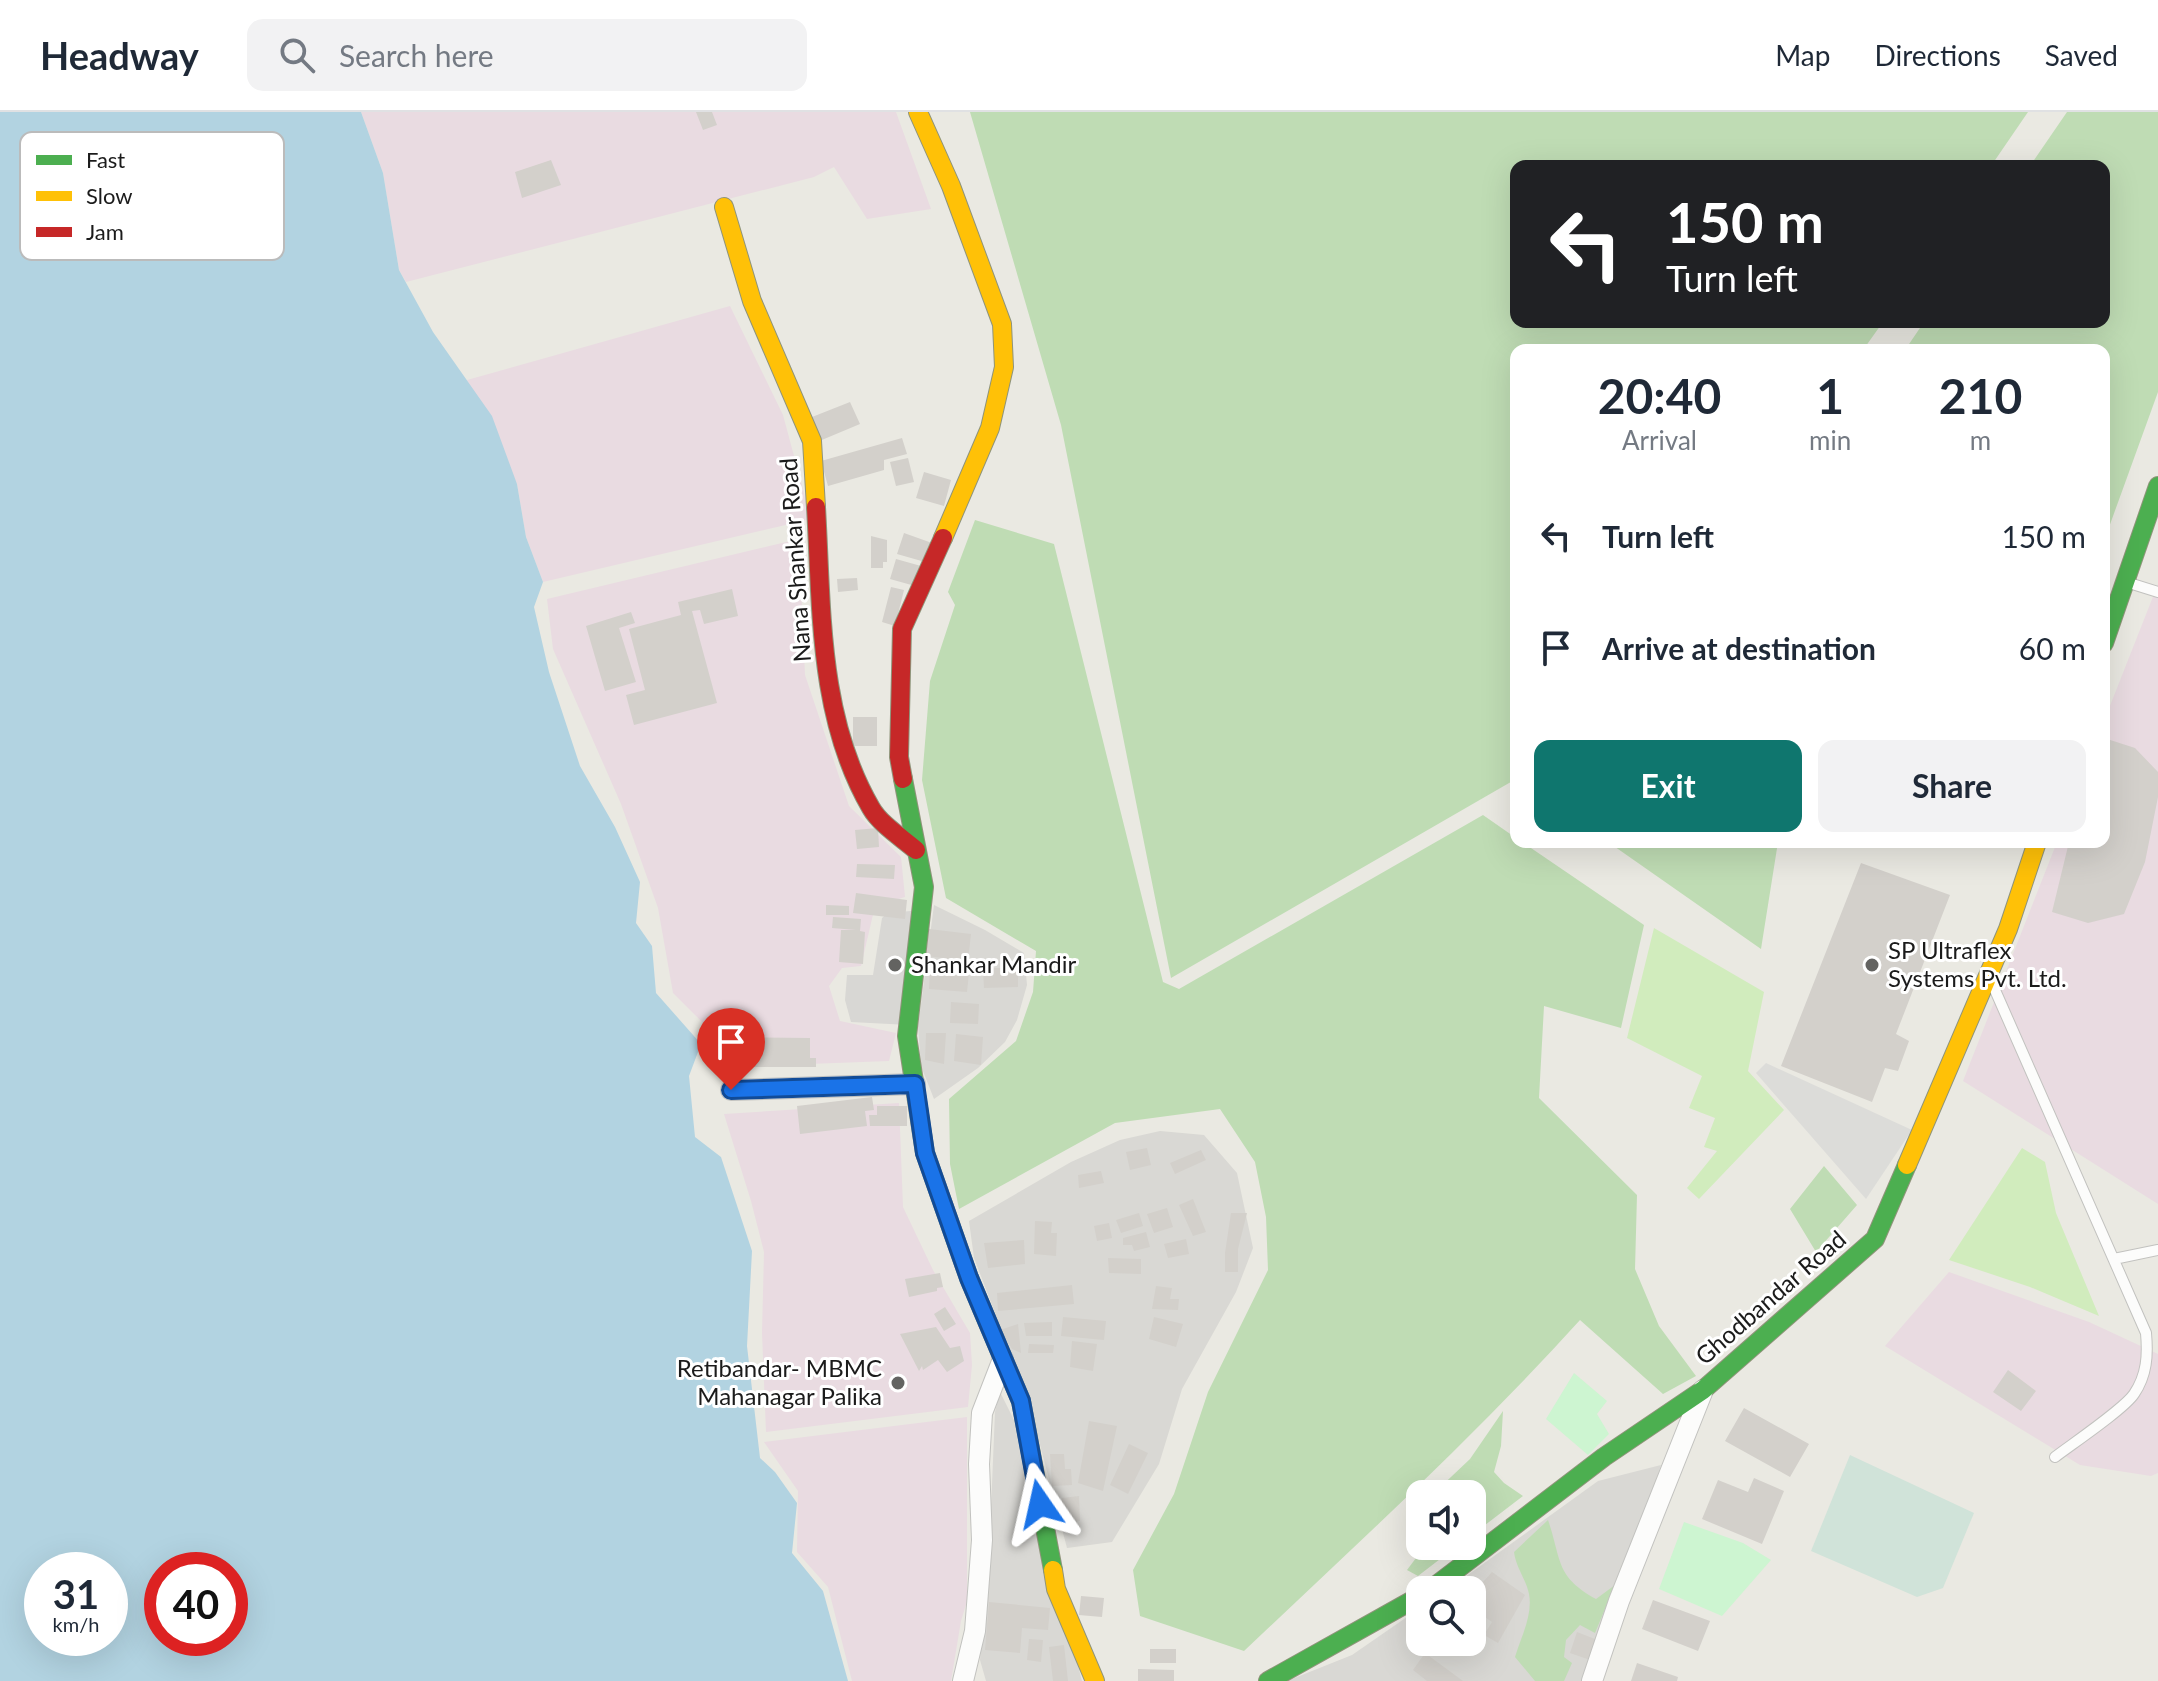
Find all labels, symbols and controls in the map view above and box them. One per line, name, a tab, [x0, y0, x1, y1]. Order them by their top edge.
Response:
search box	[247, 19, 807, 91]
text: Headway	[40, 32, 199, 78]
icon: search	[275, 33, 319, 77]
text: Search here	[339, 37, 494, 73]
text: Map	[1775, 38, 1830, 72]
text: Directions	[1874, 38, 2001, 72]
text: Saved	[2045, 38, 2118, 72]
legend	[20, 132, 284, 260]
text: Fast	[86, 146, 125, 173]
text: Slow	[86, 182, 133, 209]
text: 150 m	[1666, 188, 1824, 255]
icon: left	[1534, 192, 1638, 296]
text: Jam	[86, 218, 124, 245]
text: Turn left	[1666, 256, 1798, 300]
text: 20:40	[1598, 367, 1721, 424]
text: 1	[1816, 367, 1844, 424]
text: 210	[1939, 367, 2022, 424]
text: Arrival	[1622, 424, 1697, 456]
text: min	[1809, 424, 1851, 456]
text: m	[1970, 424, 1991, 456]
street label: Nana Shankar Road	[773, 457, 816, 663]
icon: left	[1534, 514, 1578, 558]
text: Turn left	[1602, 518, 1714, 554]
text: 150 m	[2001, 518, 2086, 554]
icon: arrive	[1534, 626, 1578, 670]
text: Arrive at destination	[1602, 630, 1876, 666]
text: 60 m	[2019, 630, 2086, 666]
button: Exit	[1534, 740, 1802, 832]
button: Share	[1818, 740, 2086, 832]
place label: SP Ultraflex Systems Pvt. Ltd.	[1888, 935, 2067, 992]
place label: Shankar Mandir	[911, 949, 1076, 978]
marker: Shankar Mandir	[886, 956, 904, 974]
marker: SP Ultraflex Systems Pvt. Ltd.	[1863, 956, 1881, 974]
pin	[697, 1008, 765, 1090]
icon: arrive	[709, 1020, 753, 1064]
street label: Ghodbandar Road	[1689, 1224, 1851, 1370]
place label: Retibandar- MBMC Mahanagar Palika	[677, 1353, 882, 1410]
marker: Retibandar- MBMC Mahanagar Palika	[889, 1374, 907, 1392]
position arrow	[998, 1462, 1082, 1546]
map controls	[1406, 1480, 1486, 1656]
button: sound	[1406, 1480, 1486, 1560]
speed limit sign: 40	[144, 1552, 248, 1656]
text: 31	[53, 1570, 99, 1618]
button: search	[1406, 1576, 1486, 1656]
text: km/h	[53, 1612, 99, 1636]

